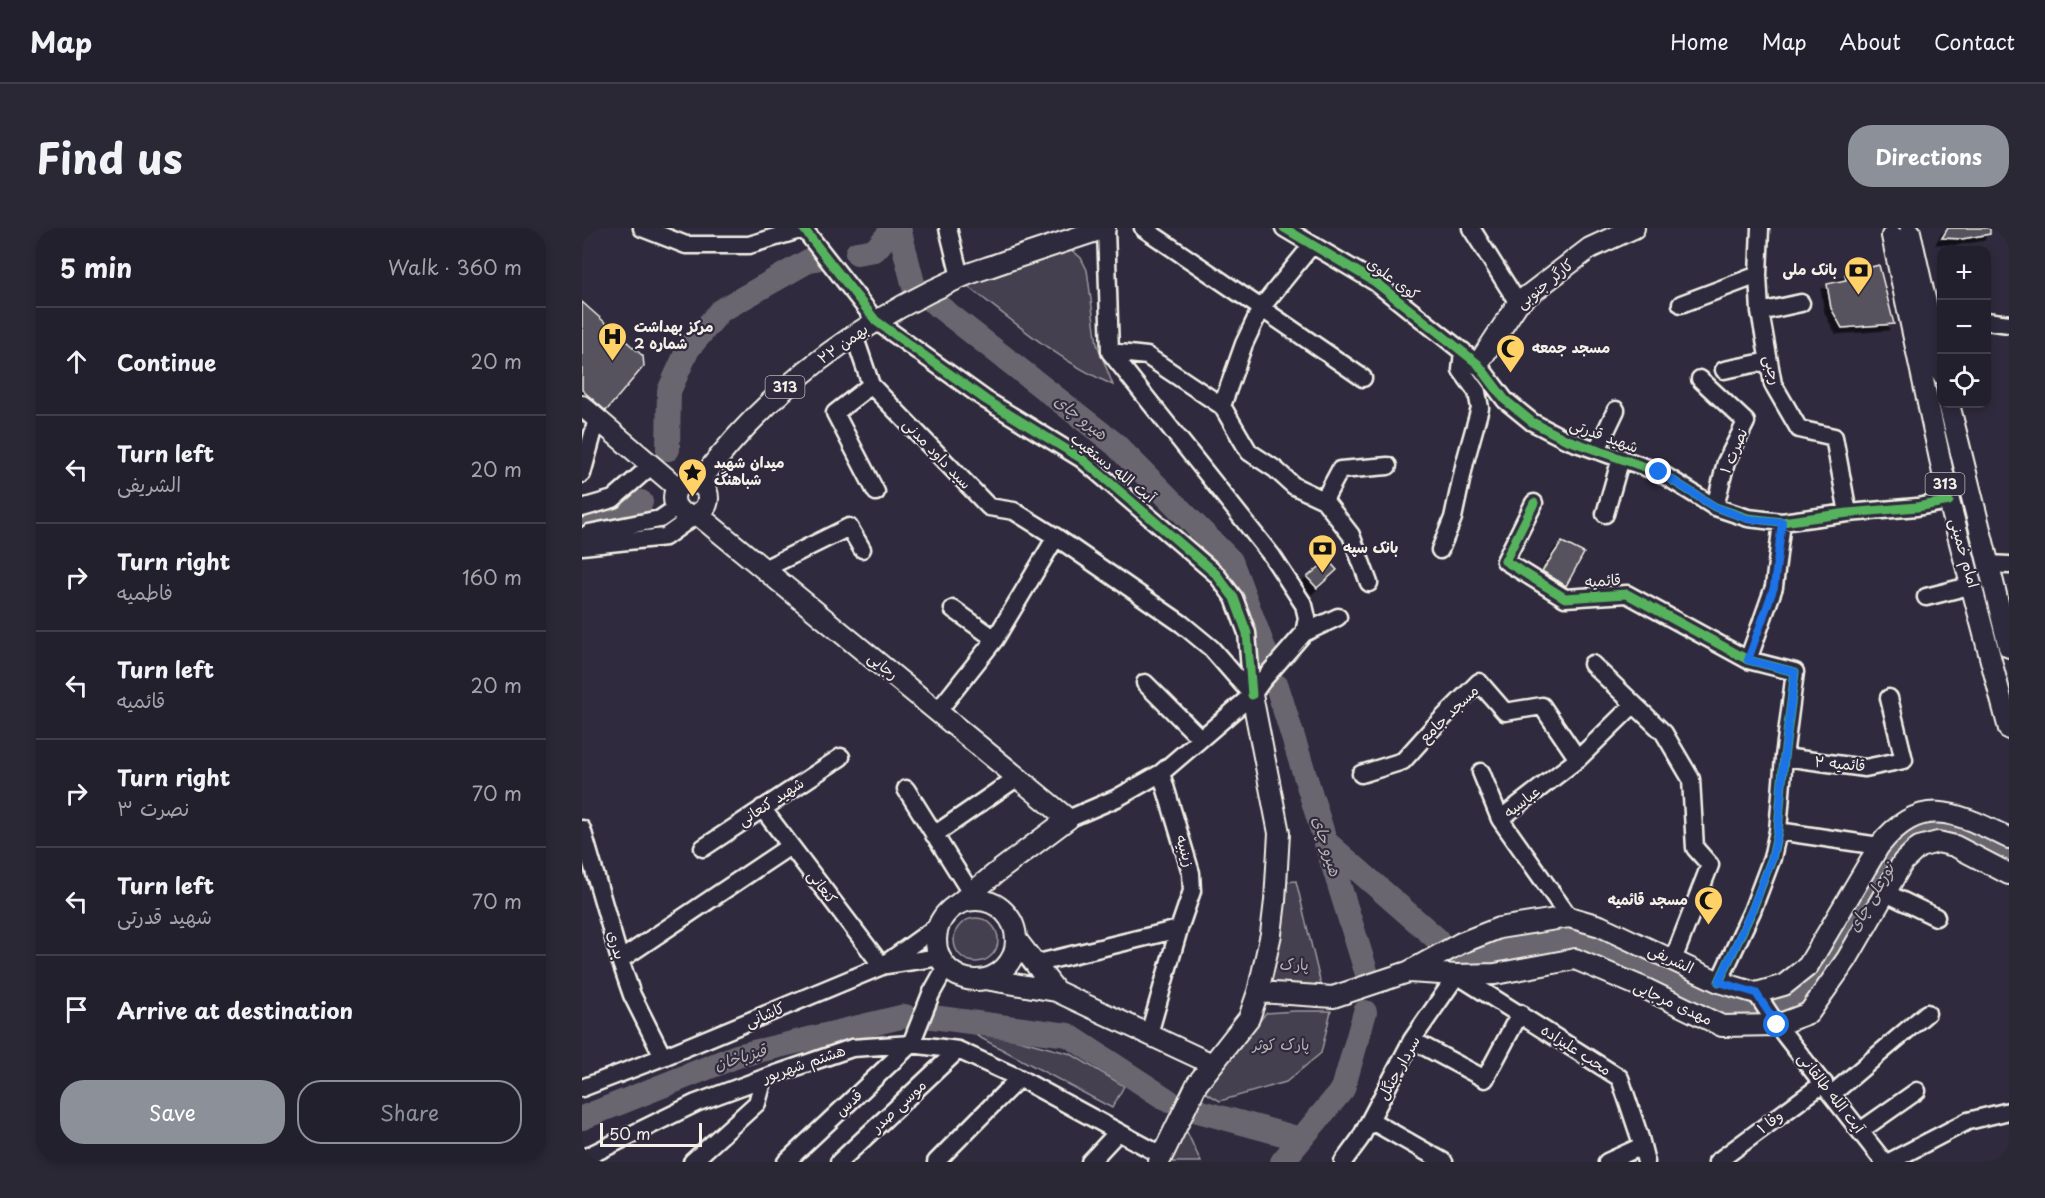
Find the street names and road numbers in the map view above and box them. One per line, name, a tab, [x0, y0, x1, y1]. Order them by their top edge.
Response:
street label: کوی علوی	[1363, 251, 1425, 305]
street label: کارگر جنوبی	[1510, 252, 1578, 313]
street label: ۲۲ بهمن	[812, 317, 872, 369]
street label: رجبی	[1759, 352, 1788, 387]
road number: 313	[766, 376, 804, 398]
street label: سید داود مدنی	[898, 412, 978, 494]
street label: شهید قدرتی	[1567, 412, 1642, 458]
street label: نصرت ۱	[1713, 424, 1752, 477]
street label: آیت الله دستغیب	[1066, 426, 1163, 508]
road number: 313	[1926, 473, 1964, 495]
street label: امام خمینی	[1944, 515, 1986, 590]
street label: قائمیه	[1584, 567, 1622, 592]
street label: رجایی	[864, 645, 904, 684]
street label: مسجد جامع	[1413, 678, 1484, 748]
street label: قائمیه ۲	[1814, 749, 1867, 776]
street label: شهید کنعانی	[732, 771, 808, 831]
street label: عباسیه	[1498, 779, 1544, 822]
street label: زینبیه	[1171, 832, 1202, 869]
street label: کنعانی	[803, 864, 844, 908]
street label: بدری	[602, 927, 633, 962]
street label: الشریفی	[1645, 937, 1698, 978]
street label: مهدی مرجایی	[1630, 973, 1717, 1030]
street label: کاشانی	[741, 995, 788, 1032]
street label: محب علیزاده	[1537, 1017, 1617, 1080]
street label: سردار جنگل	[1371, 1031, 1425, 1104]
street label: هشتم شهریور	[758, 1038, 849, 1090]
street label: آیت الله طالقانی	[1793, 1047, 1872, 1139]
street label: موسی صدر	[864, 1073, 931, 1137]
street label: قدس	[829, 1083, 867, 1121]
street label: وفا ۱	[1751, 1103, 1787, 1138]

